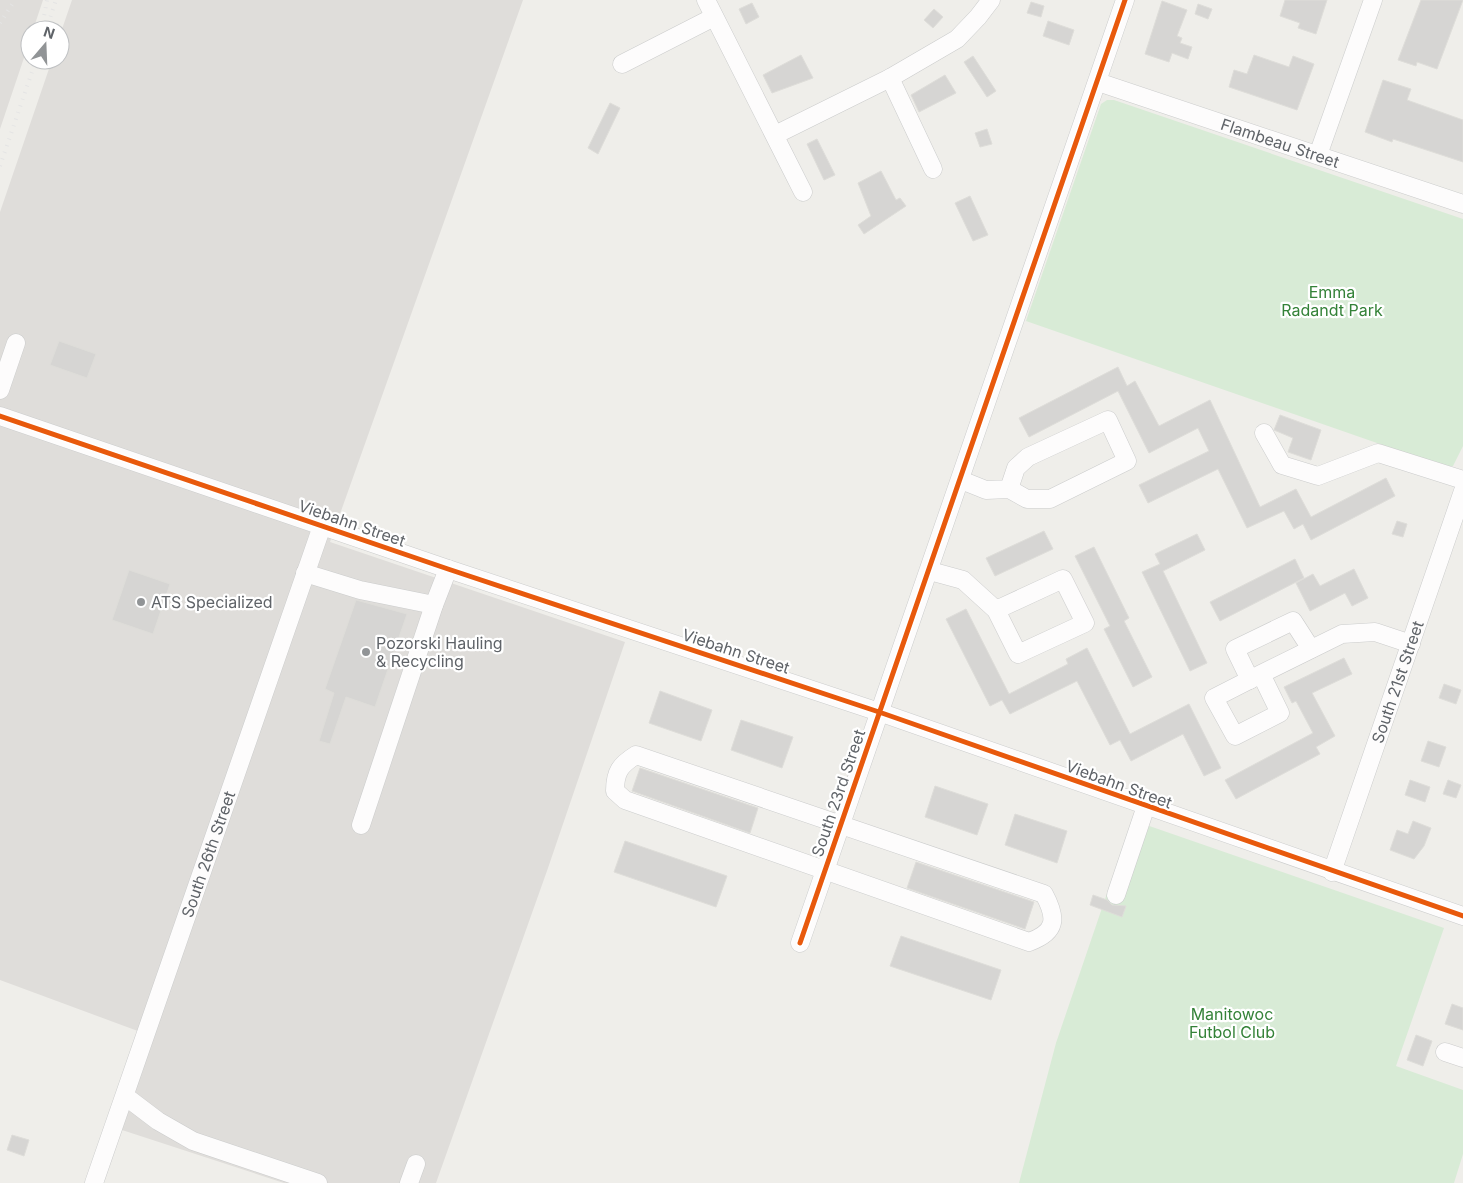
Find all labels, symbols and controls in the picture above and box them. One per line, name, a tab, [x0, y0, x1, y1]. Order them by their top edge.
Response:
north arrow	[20, 20, 70, 70]
text: N	[42, 22, 57, 42]
street label: Flambeau Street	[1218, 114, 1342, 172]
park label: Emma Radandt Park	[1281, 282, 1383, 320]
street label: Viebahn Street	[296, 495, 408, 551]
place label: ATS Specialized	[151, 592, 273, 612]
marker: ATS Specialized	[135, 596, 147, 608]
street label: South 21st Street	[1367, 618, 1428, 746]
street label: Viebahn Street	[680, 624, 792, 678]
place label: Pozorski Hauling & Recycling	[376, 633, 503, 671]
marker: Pozorski Hauling & Recycling	[360, 646, 372, 658]
street label: South 23rd Street	[807, 727, 869, 859]
street label: Viebahn Street	[1063, 755, 1175, 813]
street label: South 26th Street	[177, 788, 239, 920]
park label: Manitowoc Futbol Club	[1189, 1004, 1275, 1042]

